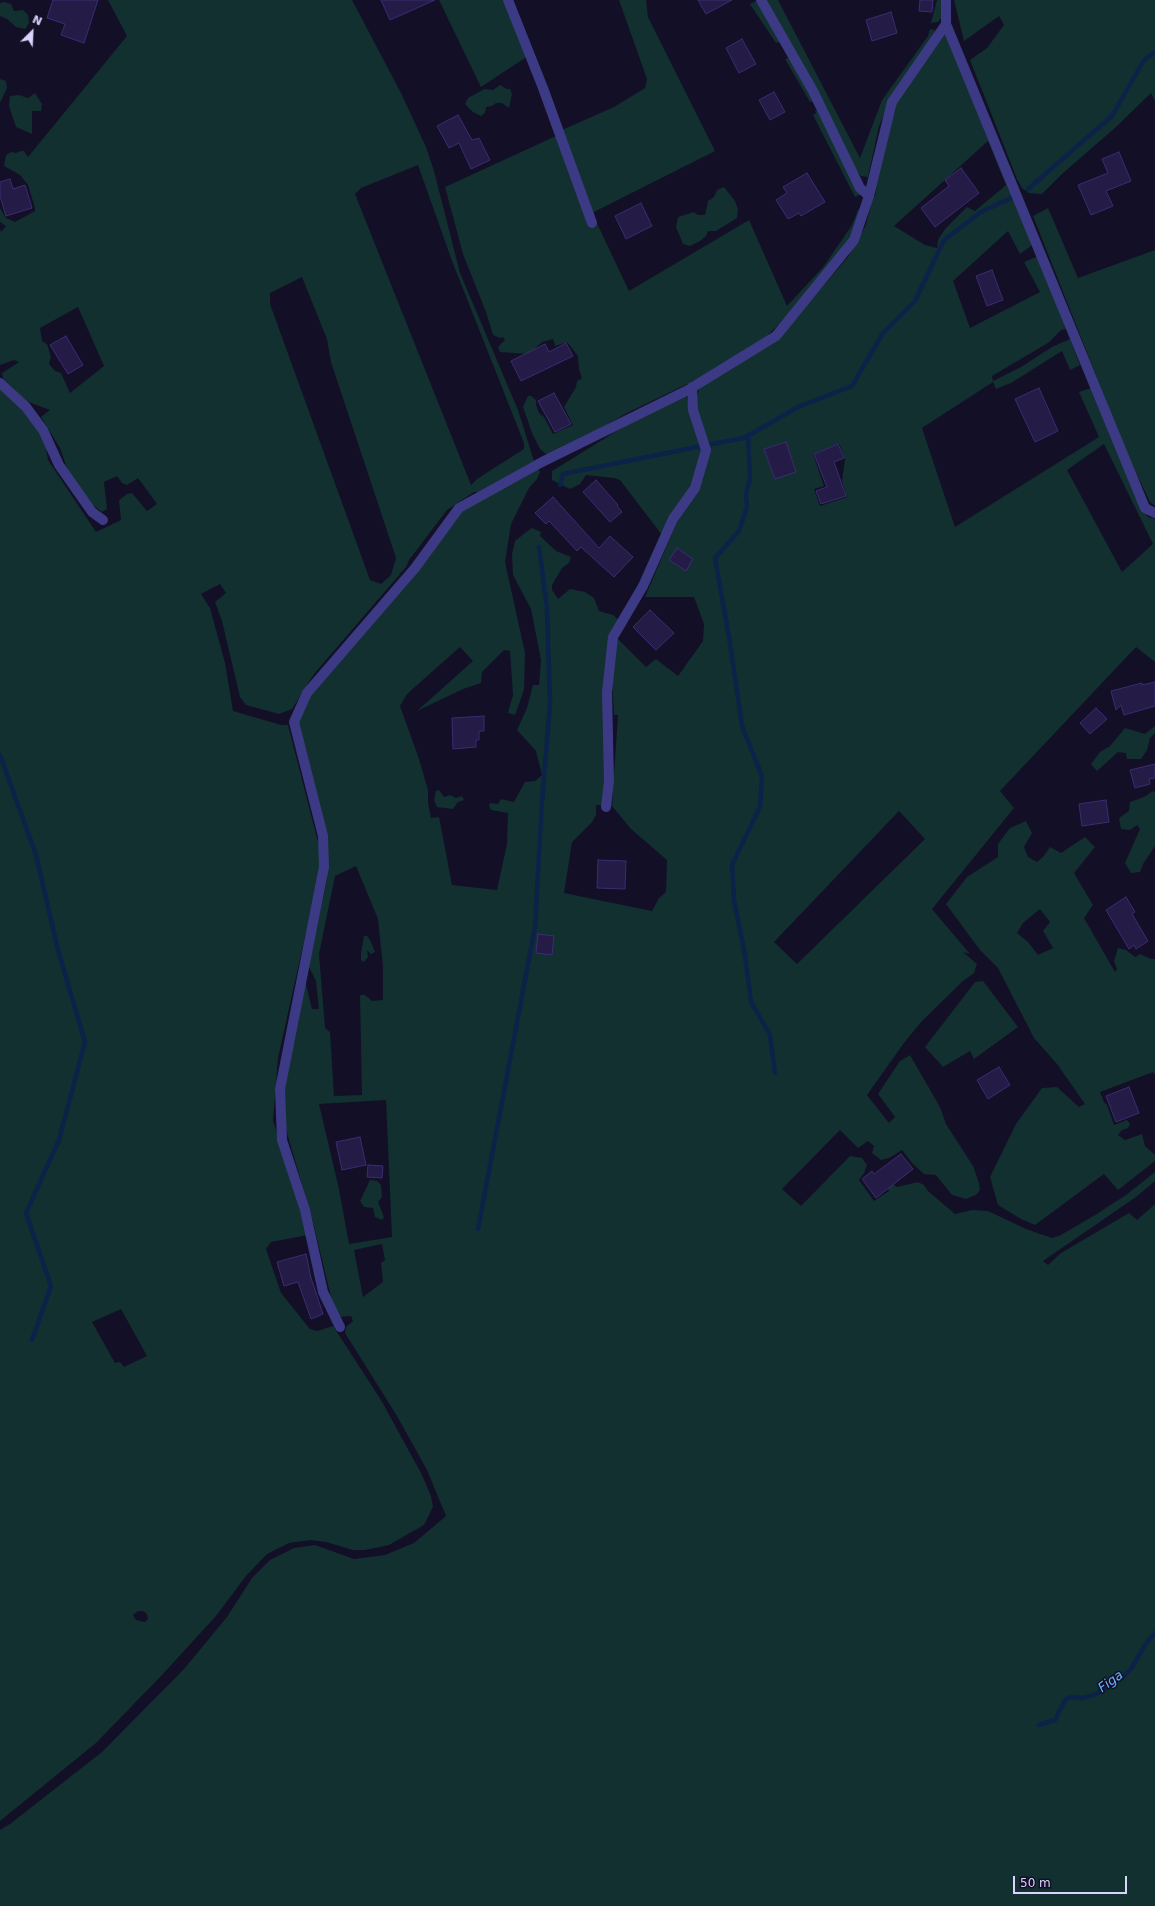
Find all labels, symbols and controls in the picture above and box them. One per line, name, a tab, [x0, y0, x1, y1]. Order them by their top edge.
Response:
north arrow	[12, 12, 52, 52]
text: N	[30, 13, 44, 28]
water label: Figa	[1095, 1668, 1127, 1696]
scale bar	[1015, 1868, 1129, 1894]
text: 50 m	[1020, 1876, 1051, 1890]

